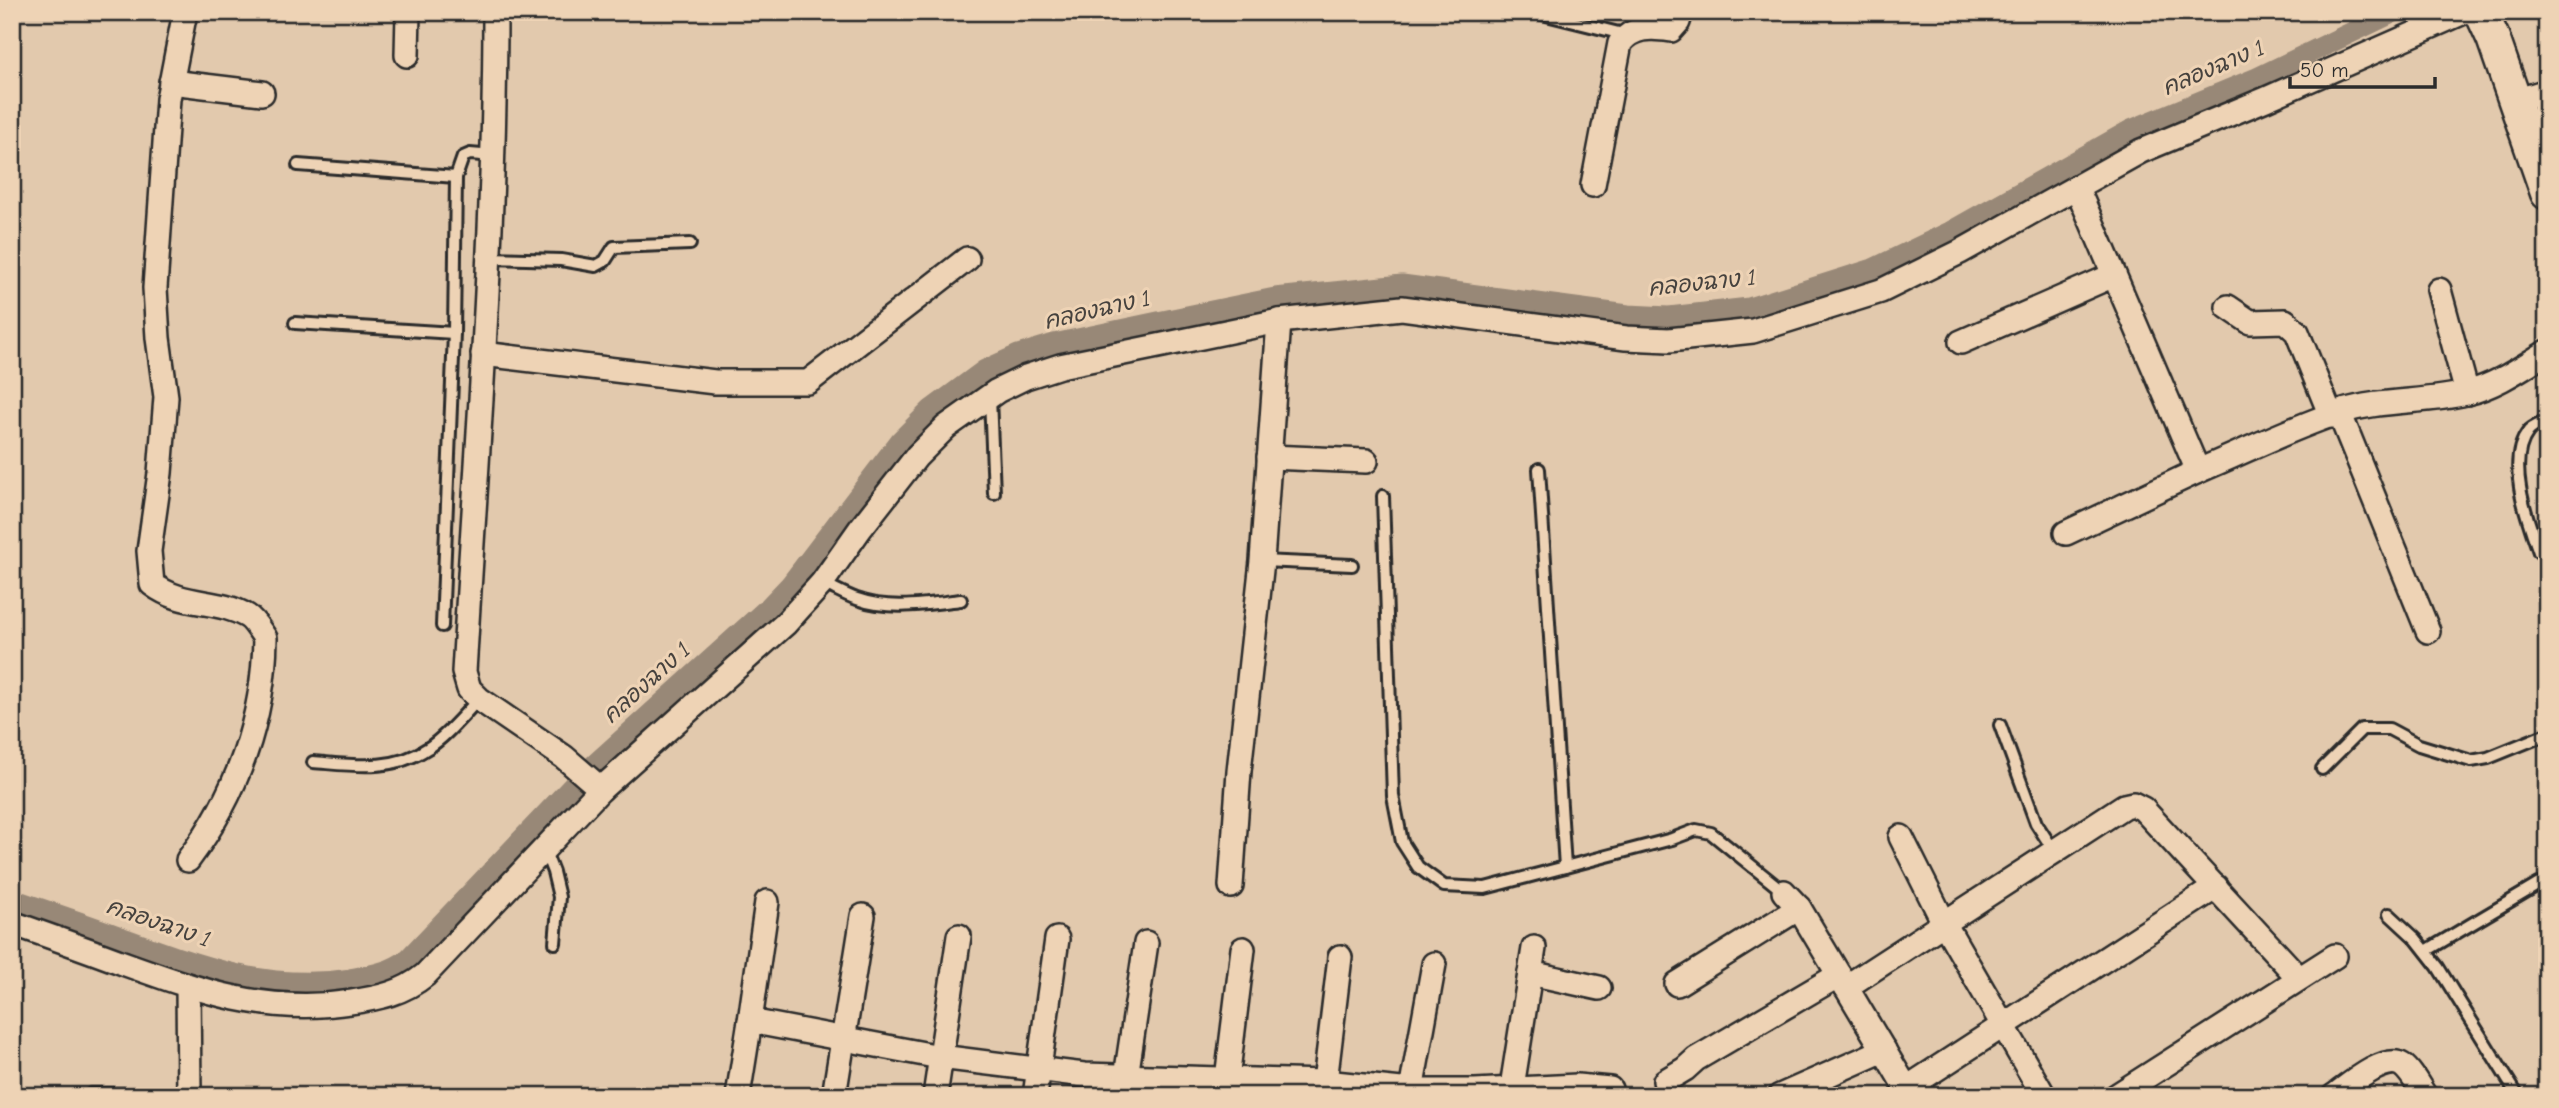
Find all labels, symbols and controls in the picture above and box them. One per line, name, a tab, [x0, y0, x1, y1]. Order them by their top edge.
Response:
water label: คลองฉาง 1	[2158, 34, 2268, 101]
scale bar	[2290, 46, 2435, 90]
text: 50 m	[2300, 58, 2349, 82]
water label: คลองฉาง 1	[1647, 263, 1757, 302]
water label: คลองฉาง 1	[1041, 284, 1153, 335]
water label: คลองฉาง 1	[597, 636, 696, 729]
water label: คลองฉาง 1	[103, 892, 215, 953]

